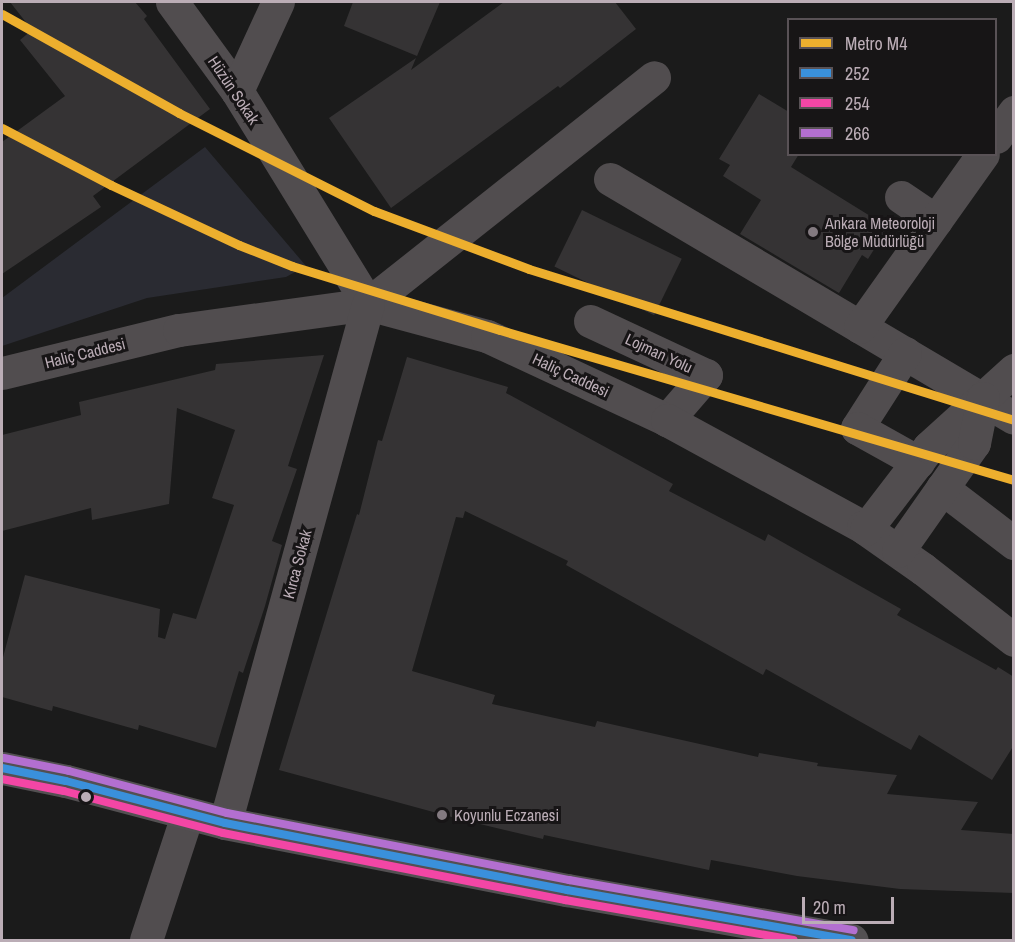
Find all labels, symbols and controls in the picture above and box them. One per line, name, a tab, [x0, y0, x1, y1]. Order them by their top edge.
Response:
legend	[787, 18, 997, 156]
text: Metro M4	[845, 31, 907, 56]
street label: Hüzün Sokak	[204, 52, 264, 128]
text: 252	[845, 61, 870, 86]
text: 254	[845, 91, 870, 116]
text: 266	[845, 121, 870, 146]
place label: Ankara Meteoroloji Bölge Müdürlüğü	[825, 213, 935, 251]
marker: Ankara Meteoroloji Bölge Müdürlüğü	[806, 225, 820, 239]
street label: Lojman Yolu	[622, 329, 696, 377]
street label: Haliç Caddesi	[43, 334, 127, 372]
street label: Haliç Caddesi	[530, 349, 612, 401]
street label: Kırca Sokak	[279, 527, 315, 601]
unlabelled marker	[80, 791, 92, 803]
place label: Koyunlu Eczanesi	[454, 805, 559, 825]
marker: Koyunlu Eczanesi	[435, 808, 449, 822]
scale bar	[805, 885, 896, 923]
text: 20 m	[813, 895, 846, 920]

